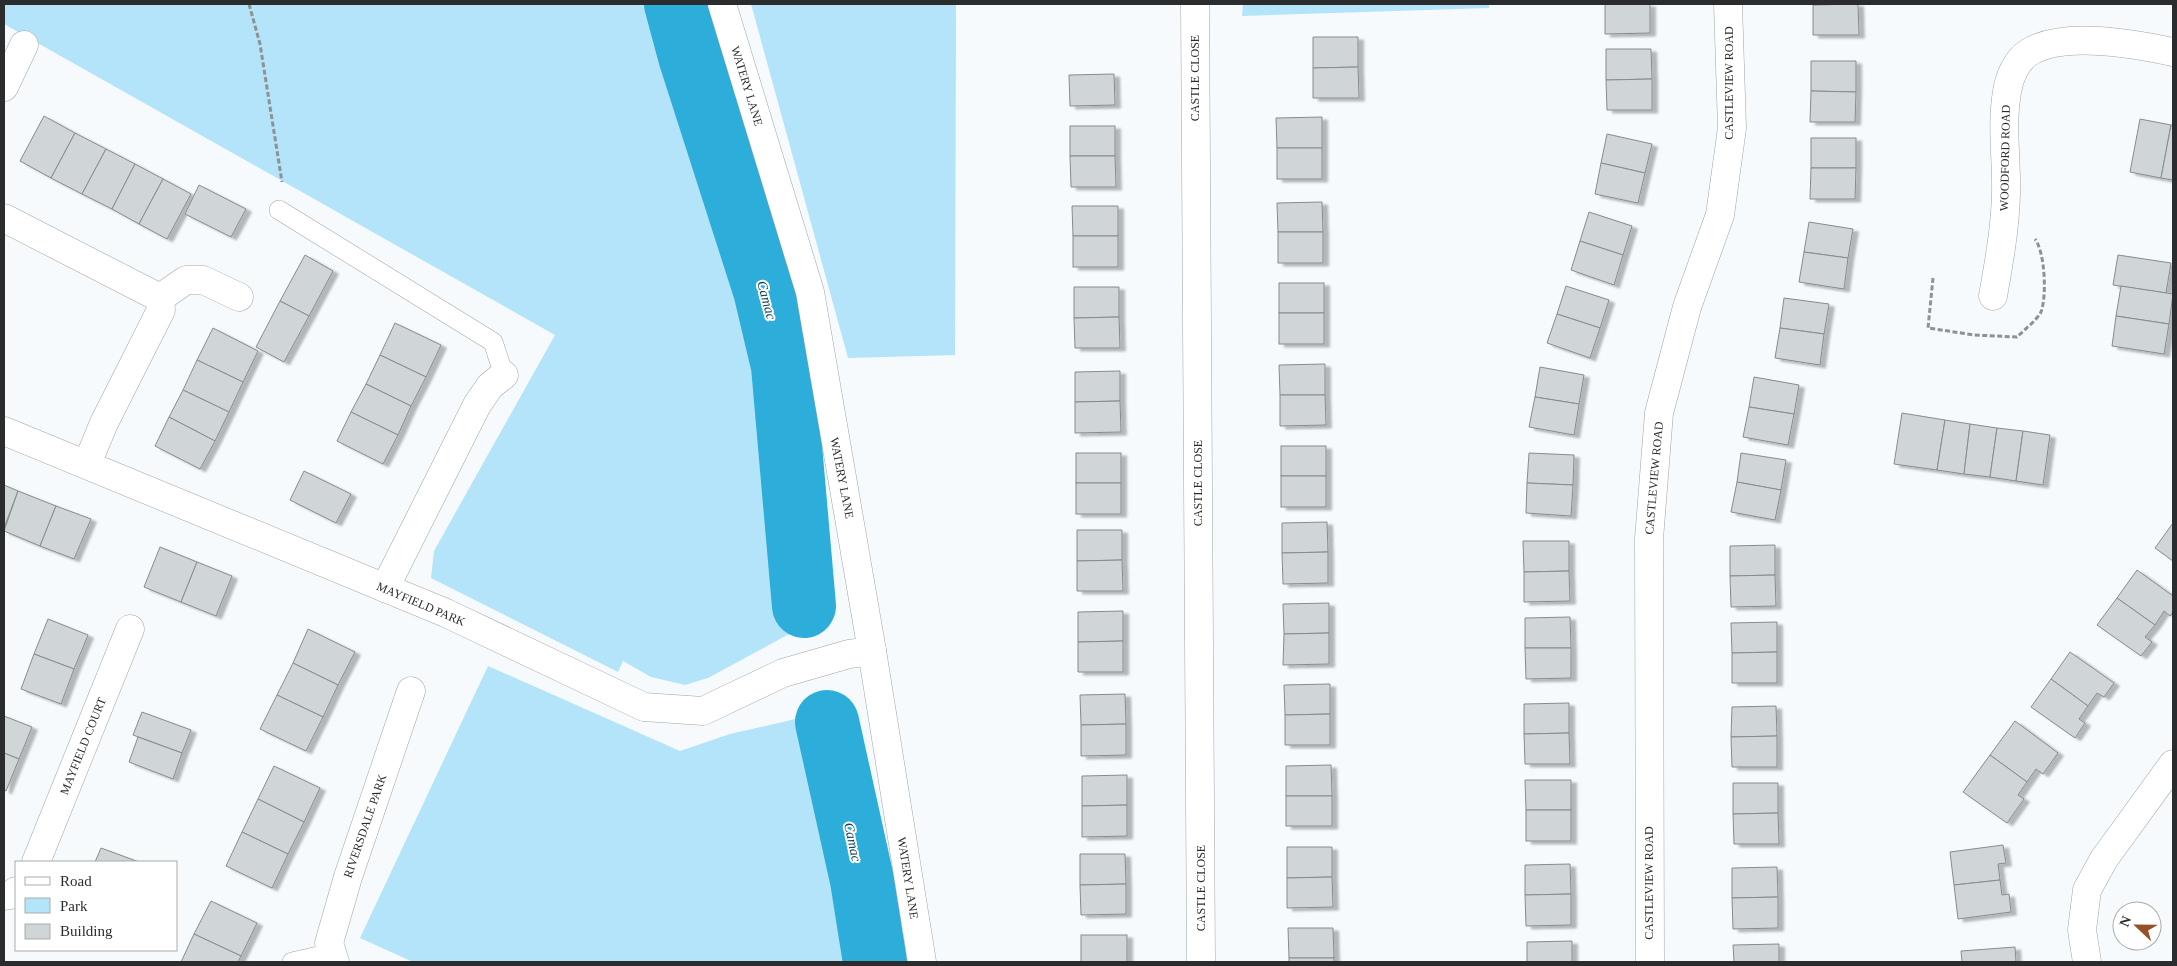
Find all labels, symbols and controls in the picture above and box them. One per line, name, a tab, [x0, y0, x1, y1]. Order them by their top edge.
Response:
street label: CASTLEVIEW ROAD	[1722, 26, 1736, 140]
street label: CASTLE CLOSE	[1188, 35, 1202, 121]
street label: WATERY LANE	[728, 44, 766, 128]
street label: WOODFORD ROAD	[1997, 104, 2013, 211]
water label: Camac	[754, 279, 779, 322]
street label: CASTLEVIEW ROAD	[1642, 421, 1666, 535]
street label: WATERY LANE	[827, 436, 857, 520]
street label: CASTLE CLOSE	[1191, 440, 1205, 526]
street label: MAYFIELD PARK	[375, 579, 468, 629]
street label: MAYFIELD COURT	[57, 695, 109, 797]
street label: RIVERSDALE PARK	[341, 772, 389, 880]
water label: Camac	[841, 821, 864, 864]
street label: CASTLEVIEW ROAD	[1642, 826, 1656, 940]
street label: WATERY LANE	[895, 836, 921, 920]
street label: CASTLE CLOSE	[1194, 845, 1208, 931]
legend	[15, 861, 178, 951]
text: Road	[60, 873, 92, 889]
text: Park	[60, 898, 88, 914]
north arrow	[2112, 901, 2162, 951]
text: N	[2117, 914, 2134, 929]
text: Building	[60, 923, 113, 939]

